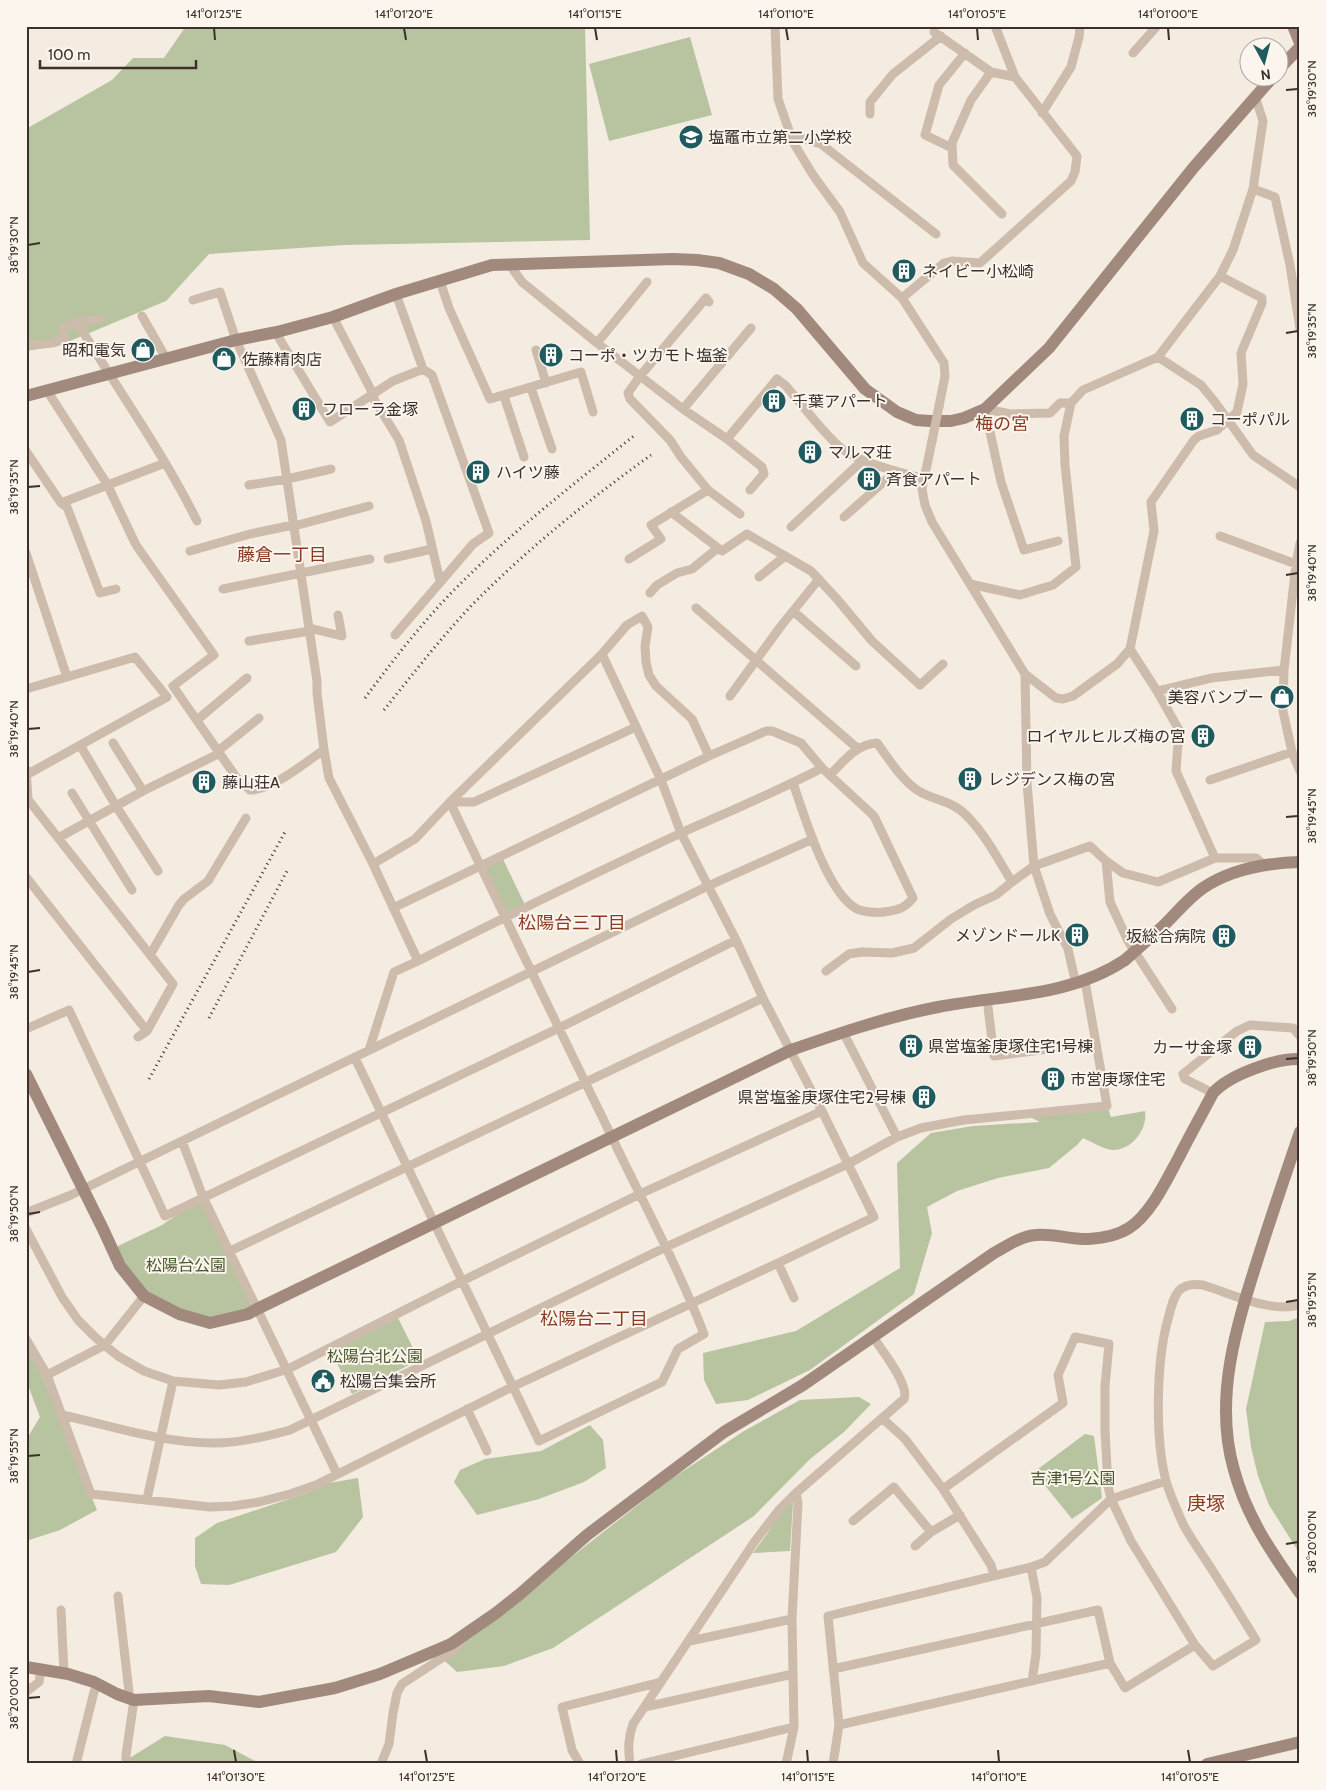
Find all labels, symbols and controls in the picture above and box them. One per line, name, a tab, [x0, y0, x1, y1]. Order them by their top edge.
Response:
text: 141°01'25"E	[186, 6, 242, 21]
text: 141°01'20"E	[375, 6, 433, 21]
text: 141°01'15"E	[568, 6, 622, 21]
text: 141°01'10"E	[758, 6, 814, 21]
text: 141°01'05"E	[948, 6, 1006, 21]
text: 141°01'00"E	[1138, 6, 1198, 21]
scale bar	[40, 38, 196, 70]
north arrow	[1238, 38, 1288, 88]
text: 100 m	[48, 46, 90, 64]
text: 38°19'30"N	[1304, 60, 1319, 118]
text: N	[1260, 65, 1272, 84]
school or university icon: 塩竈市立第二小学校	[678, 124, 704, 150]
place label: 塩竈市立第二小学校	[708, 128, 852, 147]
text: 38°19'30"N	[6, 216, 21, 274]
building icon: ネイビー小松崎	[891, 258, 917, 284]
place label: ネイビー小松崎	[922, 262, 1034, 281]
text: 38°19'35"N	[1304, 303, 1319, 359]
shop icon: 昭和電気	[130, 337, 156, 363]
place label: 昭和電気	[62, 341, 126, 360]
building icon: コーポ・ツカモト塩釜	[538, 342, 564, 368]
shop icon: 佐藤精肉店	[211, 346, 237, 372]
place label: コーポ・ツカモト塩釜	[568, 346, 728, 365]
place label: 佐藤精肉店	[242, 350, 322, 369]
building icon: 千葉アパート	[761, 388, 787, 414]
place label: 千葉アパート	[792, 392, 888, 411]
building icon: フローラ金塚	[291, 396, 317, 422]
place label: フローラ金塚	[322, 400, 418, 419]
building icon: コーポパル	[1179, 406, 1205, 432]
place label: コーポパル	[1210, 410, 1290, 429]
district label: 梅の宮	[975, 413, 1029, 435]
building icon: マルマ荘	[797, 439, 823, 465]
place label: マルマ荘	[828, 443, 892, 462]
text: 38°19'35"N	[6, 459, 21, 515]
building icon: ハイツ藤	[465, 459, 491, 485]
place label: ハイツ藤	[496, 463, 560, 482]
building icon: 斉食アパート	[856, 466, 882, 492]
place label: 斉食アパート	[886, 470, 982, 489]
district label: 藤倉一丁目	[237, 544, 327, 566]
text: 38°19'40"N	[1304, 544, 1319, 602]
shop icon: 美容バンブー	[1269, 684, 1295, 710]
place label: 美容バンブー	[1168, 688, 1264, 707]
text: 38°19'40"N	[6, 700, 21, 758]
building icon: ロイヤルヒルズ梅の宮	[1190, 723, 1216, 749]
place label: ロイヤルヒルズ梅の宮	[1026, 727, 1186, 746]
building icon: レジデンス梅の宮	[957, 766, 983, 792]
building icon: 藤山荘A	[191, 769, 217, 795]
place label: レジデンス梅の宮	[988, 770, 1116, 789]
place label: 藤山荘A	[222, 773, 280, 792]
text: 38°19'45"N	[1304, 788, 1319, 844]
district label: 松陽台三丁目	[518, 912, 626, 934]
building icon: メゾンドールK	[1064, 922, 1090, 948]
building icon: 坂総合病院	[1211, 923, 1237, 949]
place label: メゾンドールK	[955, 926, 1060, 945]
place label: 坂総合病院	[1126, 927, 1206, 946]
text: 38°19'45"N	[6, 944, 21, 1000]
text: 38°19'50"N	[1304, 1029, 1319, 1087]
building icon: 県営塩釜庚塚住宅1号棟	[898, 1033, 924, 1059]
building icon: カーサ金塚	[1237, 1034, 1263, 1060]
place label: 県営塩釜庚塚住宅1号棟	[928, 1037, 1093, 1056]
place label: カーサ金塚	[1152, 1038, 1232, 1057]
building icon: 市営庚塚住宅	[1040, 1066, 1066, 1092]
place label: 市営庚塚住宅	[1070, 1070, 1166, 1089]
building icon: 県営塩釜庚塚住宅2号棟	[911, 1084, 937, 1110]
place label: 県営塩釜庚塚住宅2号棟	[738, 1088, 906, 1107]
text: 38°19'50"N	[6, 1185, 21, 1243]
park label: 松陽台公園	[146, 1256, 226, 1275]
text: 38°19'55"N	[1304, 1272, 1319, 1328]
district label: 松陽台二丁目	[540, 1308, 648, 1330]
park label: 松陽台北公園	[327, 1347, 423, 1366]
public building icon: 松陽台集会所	[310, 1368, 336, 1394]
place label: 松陽台集会所	[340, 1372, 436, 1391]
text: 38°19'55"N	[6, 1428, 21, 1484]
park label: 吉津1号公園	[1030, 1469, 1116, 1488]
district label: 庚塚	[1187, 1492, 1225, 1515]
text: 38°20'00"N	[1304, 1510, 1319, 1574]
text: 38°20'00"N	[6, 1666, 21, 1730]
text: 141°01'30"E	[207, 1769, 265, 1784]
text: 141°01'25"E	[399, 1769, 455, 1784]
text: 141°01'20"E	[588, 1769, 646, 1784]
text: 141°01'15"E	[781, 1769, 835, 1784]
text: 141°01'10"E	[971, 1769, 1027, 1784]
text: 141°01'05"E	[1161, 1769, 1219, 1784]

